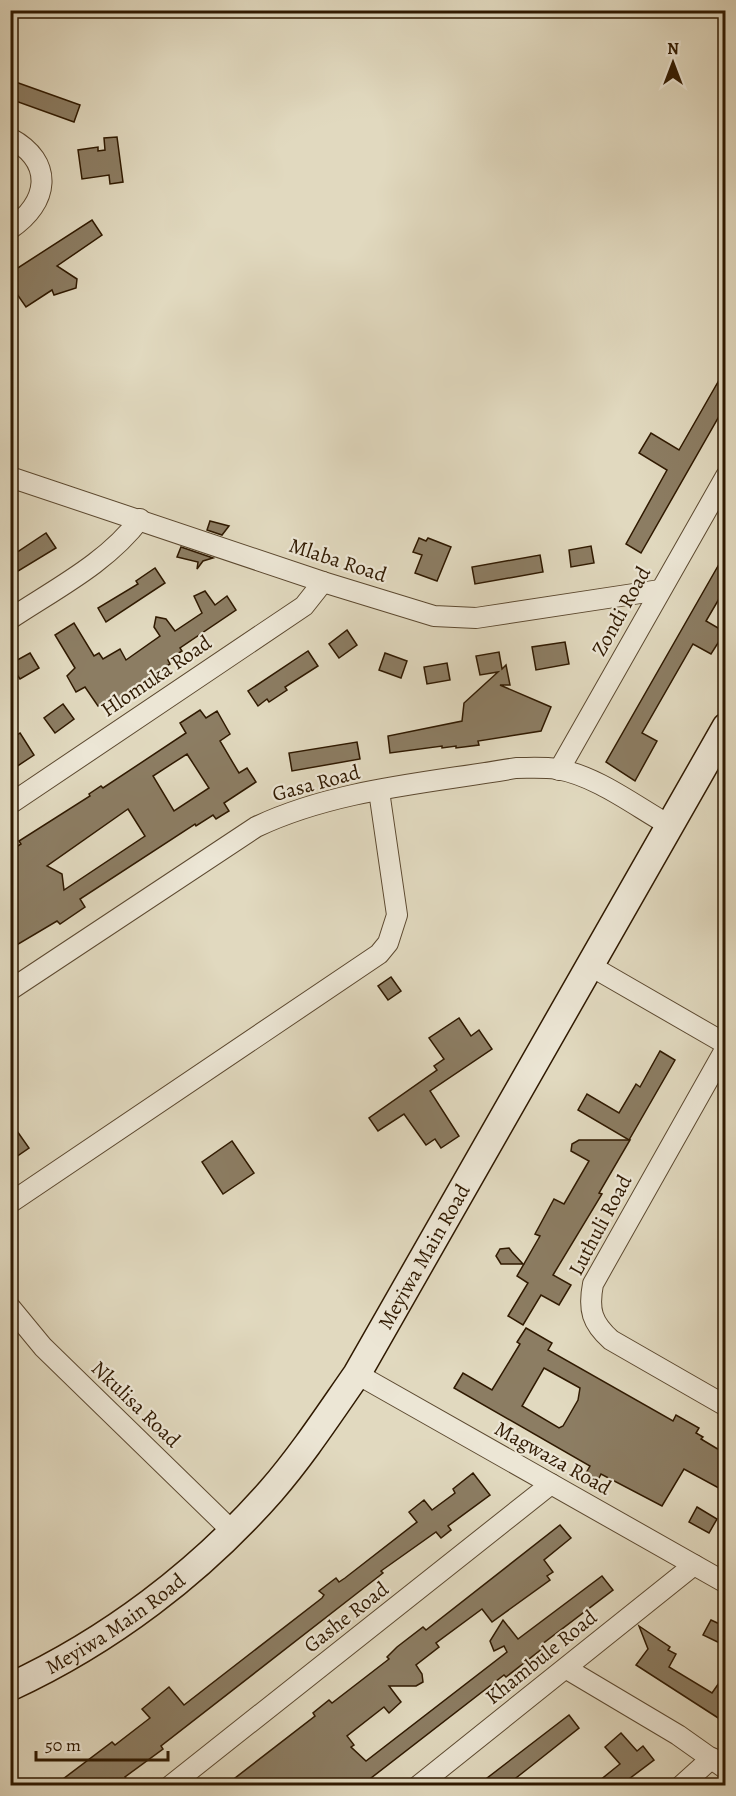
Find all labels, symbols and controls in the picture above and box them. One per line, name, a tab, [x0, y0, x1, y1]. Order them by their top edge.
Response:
north arrow	[643, 33, 703, 93]
text: N	[667, 38, 679, 60]
street label: Mlaba Road	[286, 531, 391, 589]
street label: Zondi Road	[585, 560, 657, 661]
street label: Hlomuka Road	[95, 628, 217, 723]
street label: Gasa Road	[269, 758, 364, 808]
street label: Luthuli Road	[562, 1169, 639, 1280]
street label: Meyiwa Main Road	[371, 1178, 477, 1335]
street label: Nkulisa Road	[85, 1354, 187, 1454]
street label: Magwaza Road	[490, 1414, 617, 1502]
street label: Meyiwa Main Road	[40, 1566, 192, 1681]
street label: Gashe Road	[298, 1575, 395, 1659]
street label: Khambule Road	[479, 1603, 603, 1711]
scale bar	[36, 1724, 168, 1762]
text: 50 m	[45, 1733, 81, 1757]

